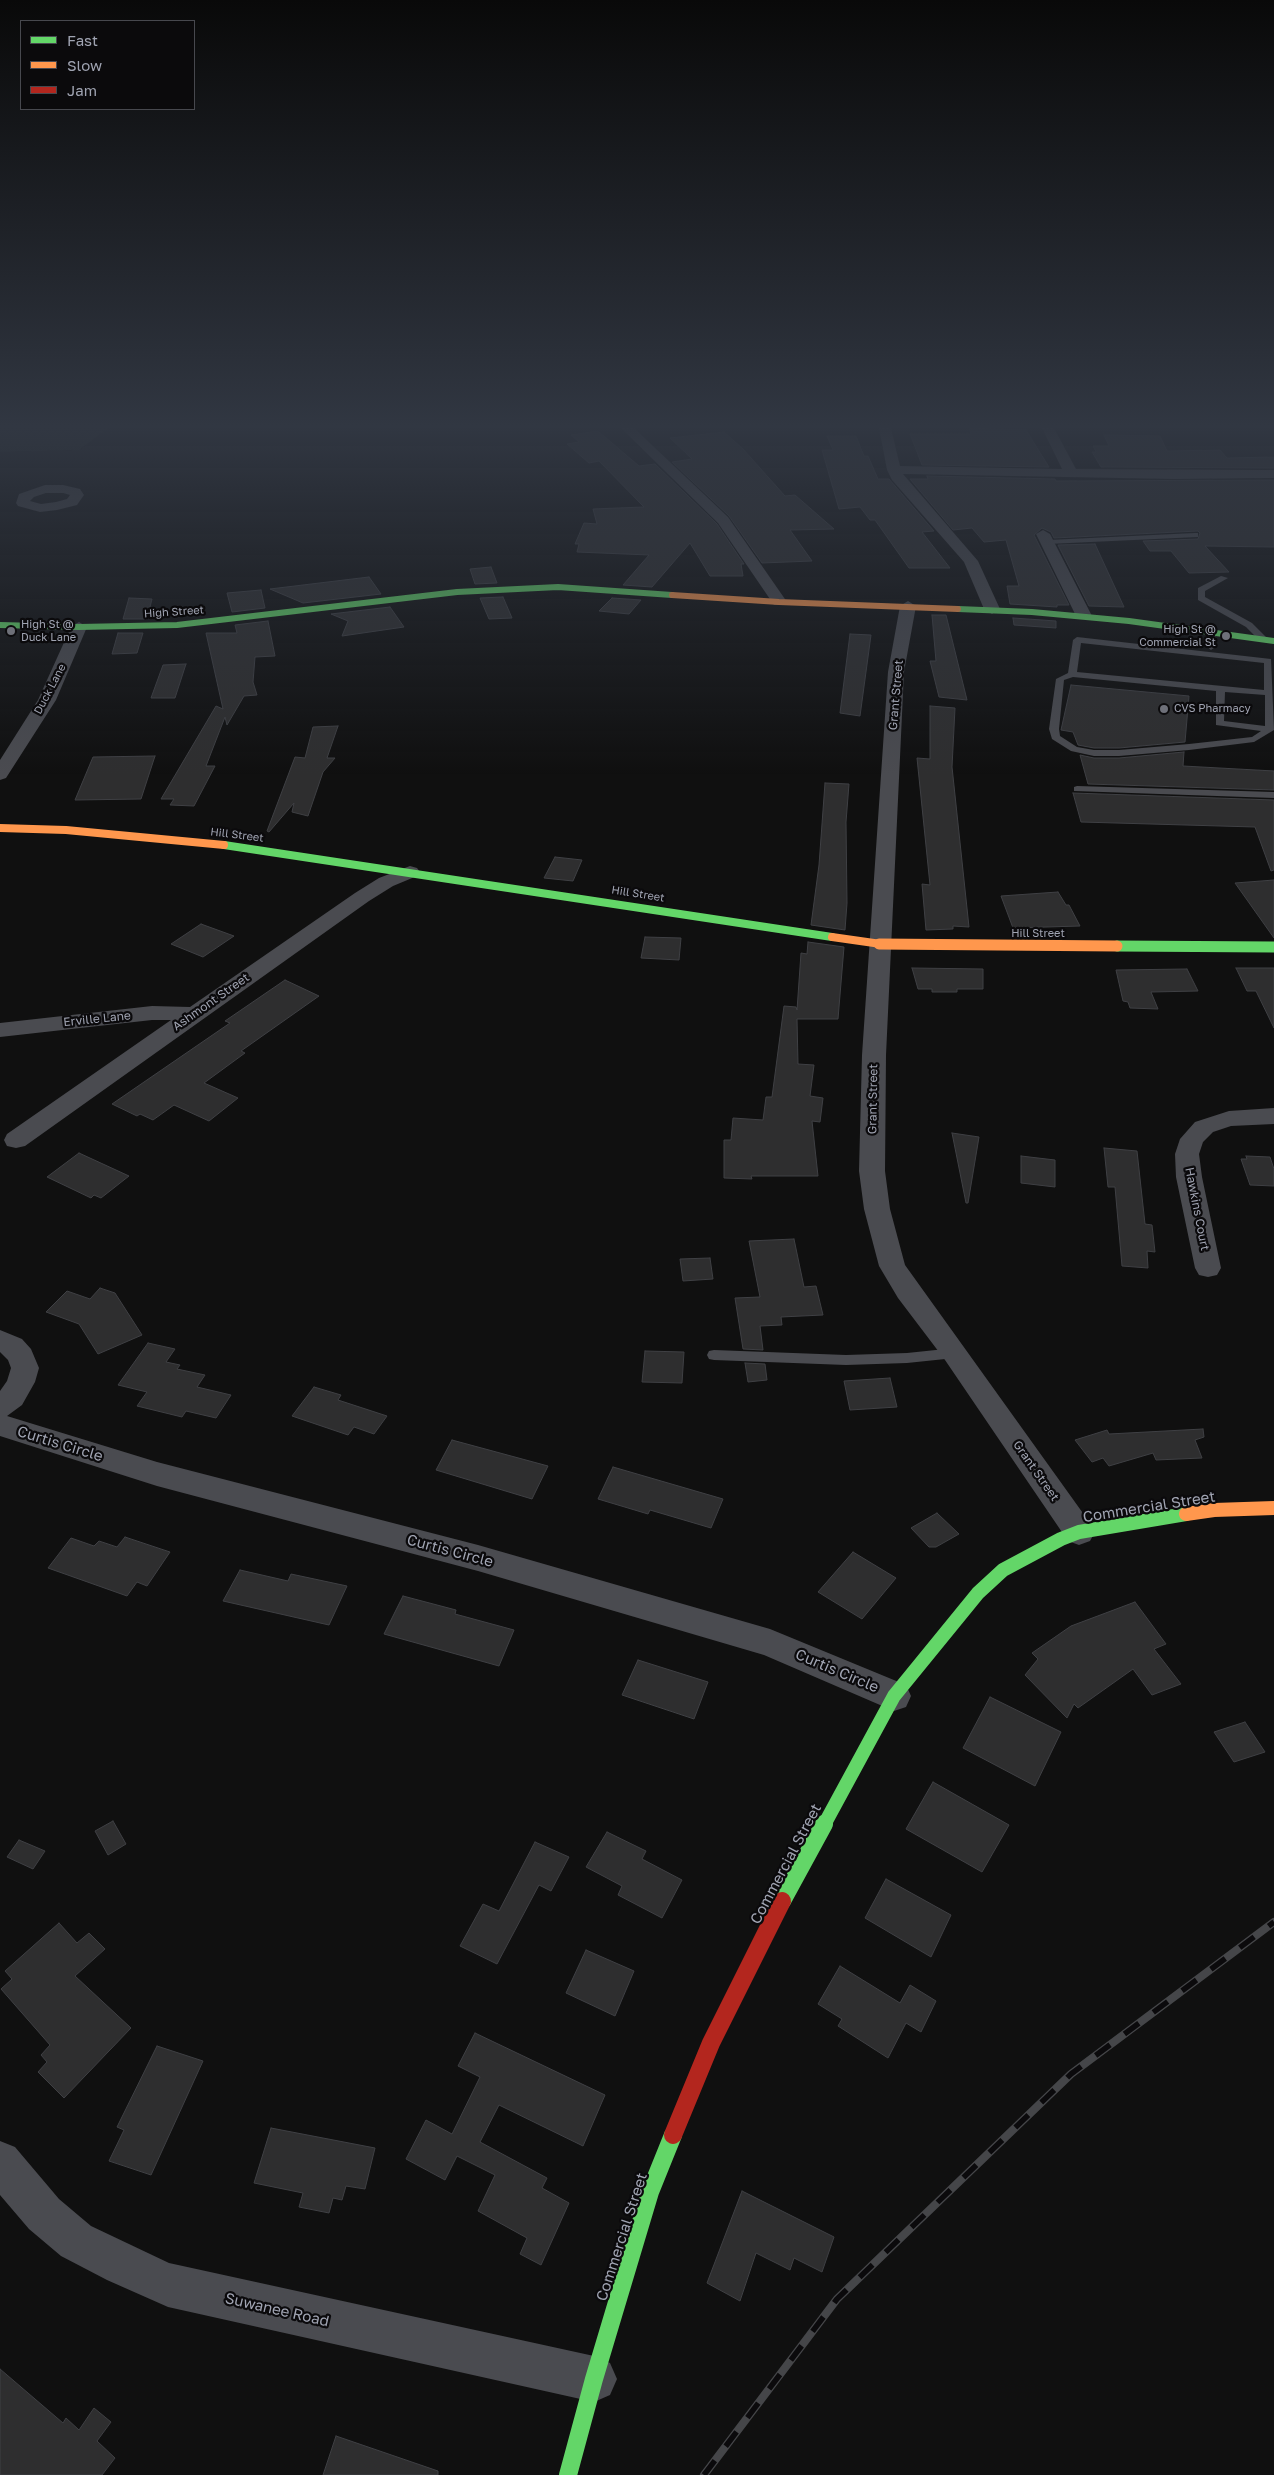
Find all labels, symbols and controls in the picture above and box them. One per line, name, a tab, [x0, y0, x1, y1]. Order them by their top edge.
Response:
legend	[20, 20, 195, 110]
text: Fast	[67, 31, 98, 49]
text: Slow	[67, 56, 102, 74]
text: Jam	[67, 81, 97, 99]
street label: High Street	[144, 603, 204, 621]
place label: High St @ Duck Lane	[21, 618, 76, 644]
place label: High St @ Commercial St	[1139, 623, 1216, 649]
marker: High St @ Duck Lane	[5, 625, 17, 637]
marker: High St @ Commercial St	[1220, 630, 1232, 642]
street label: Grant Street	[886, 659, 906, 731]
street label: Duck Lane	[31, 662, 69, 716]
place label: CVS Pharmacy	[1174, 702, 1251, 716]
marker: CVS Pharmacy	[1158, 703, 1170, 715]
street label: Hill Street	[210, 825, 264, 845]
street label: Hill Street	[610, 883, 666, 905]
street label: Hill Street	[1011, 927, 1065, 941]
street label: Ashmont Street	[170, 970, 252, 1034]
street label: Erville Lane	[62, 1008, 132, 1030]
street label: Grant Street	[865, 1064, 881, 1134]
street label: Hawkins Court	[1182, 1166, 1212, 1252]
street label: Curtis Circle	[15, 1422, 105, 1466]
street label: Grant Street	[1010, 1438, 1062, 1504]
street label: Commercial Street	[1082, 1488, 1216, 1526]
street label: Curtis Circle	[405, 1531, 495, 1571]
street label: Curtis Circle	[793, 1645, 881, 1697]
street label: Commercial Street	[747, 1801, 825, 1927]
street label: Commercial Street	[593, 2171, 651, 2303]
street label: Suwanee Road	[223, 2289, 331, 2331]

